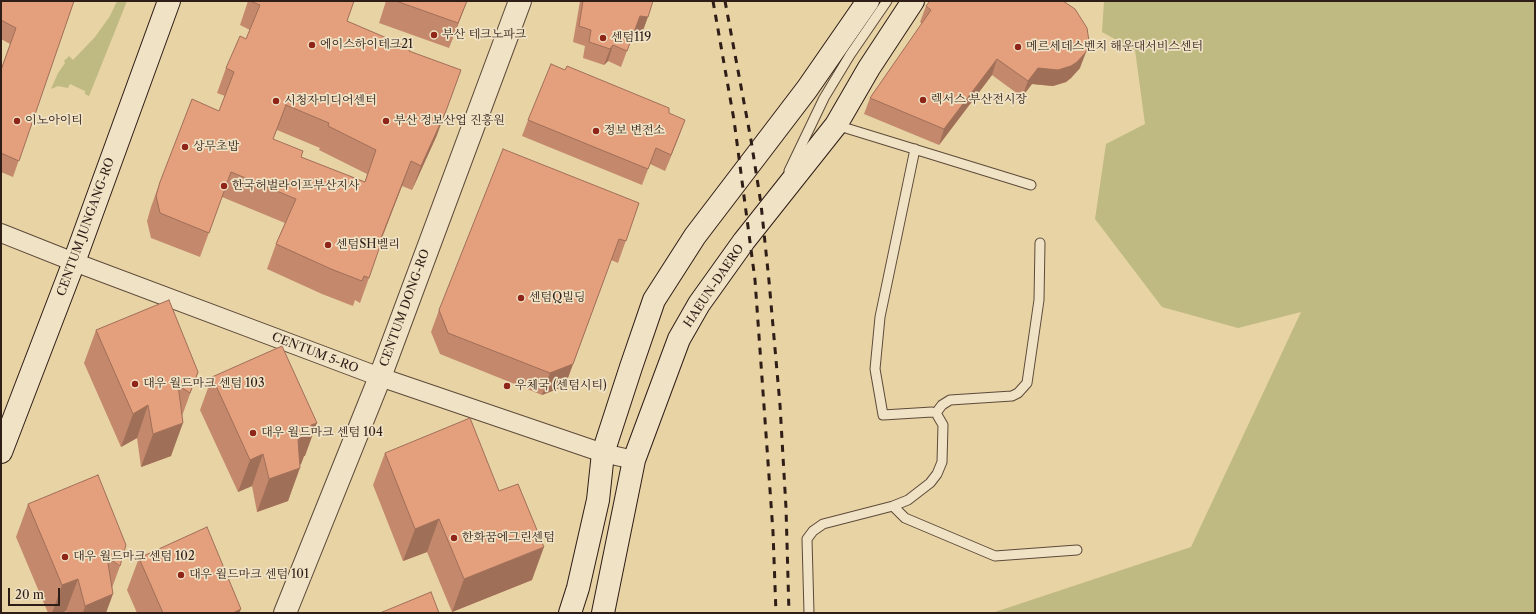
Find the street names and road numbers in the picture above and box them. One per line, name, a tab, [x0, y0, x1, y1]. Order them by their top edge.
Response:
street label: CENTUM JUNGANG-RO	[54, 156, 118, 298]
street label: HAEUN-DAERO	[681, 242, 747, 330]
street label: CENTUM DONG-RO	[377, 247, 433, 369]
street label: CENTUM 5-RO	[270, 330, 360, 376]

